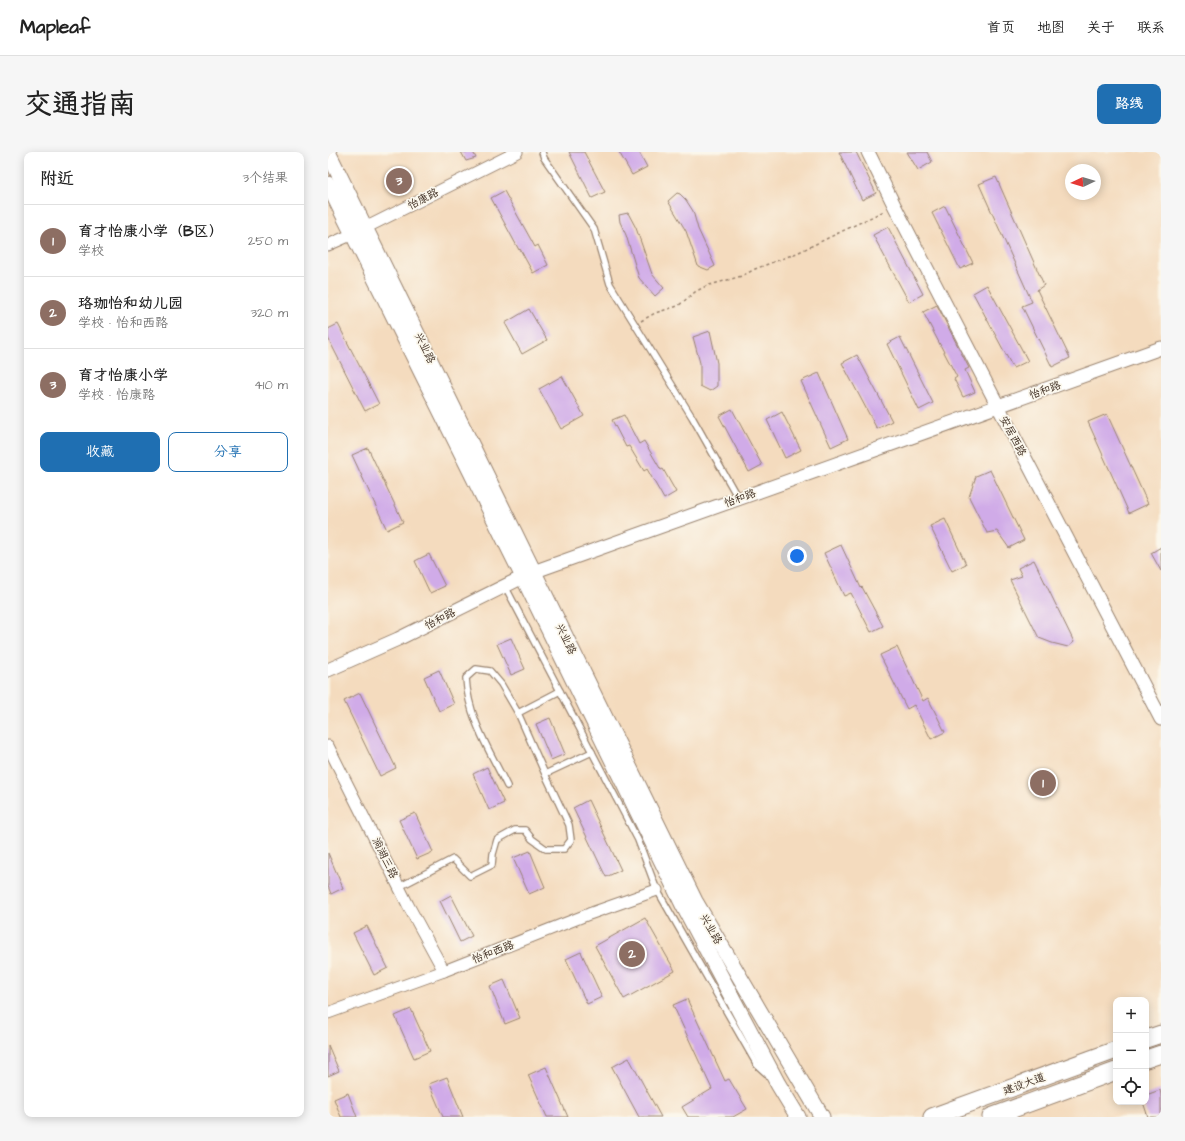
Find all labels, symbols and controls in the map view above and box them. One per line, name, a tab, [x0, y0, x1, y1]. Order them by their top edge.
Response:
text: Mapleaf	[20, 14, 90, 41]
text: 首页	[987, 18, 1015, 38]
text: 地图	[1037, 18, 1065, 38]
text: 关于	[1087, 18, 1115, 38]
text: 联系	[1137, 18, 1165, 38]
button: 路线	[1097, 84, 1161, 124]
text: 交通指南	[24, 85, 136, 124]
north arrow	[1065, 164, 1101, 200]
pin: 3	[386, 166, 412, 196]
text: 附近	[40, 167, 74, 191]
text: 3个结果	[242, 169, 288, 187]
street label: 怡康路	[405, 185, 441, 213]
text: 育才怡康小学（B区）	[78, 221, 224, 242]
text: 1	[52, 232, 54, 250]
text: 250 m	[248, 232, 288, 250]
text: 学校	[78, 242, 104, 260]
text: 珞珈怡和幼儿园	[78, 293, 183, 314]
text: 2	[49, 304, 57, 322]
text: 320 m	[250, 304, 288, 322]
text: 学校 · 怡和西路	[78, 314, 168, 332]
street label: 兴业路	[411, 330, 439, 366]
text: 育才怡康小学	[78, 365, 168, 386]
text: 3	[50, 376, 56, 394]
text: 410 m	[254, 376, 288, 394]
street label: 怡和路	[1027, 377, 1063, 403]
text: 学校 · 怡康路	[78, 386, 155, 404]
street label: 安居西路	[996, 413, 1030, 459]
button: 收藏	[40, 432, 160, 472]
button: 分享	[168, 432, 288, 472]
street label: 怡和路	[722, 485, 758, 511]
your location	[787, 546, 807, 566]
street label: 怡和路	[422, 605, 458, 633]
street label: 兴业路	[552, 621, 580, 657]
pin: 1	[1030, 768, 1056, 798]
street label: 淌湖三路	[369, 835, 401, 881]
street label: 兴业路	[696, 911, 726, 947]
street label: 怡和西路	[470, 937, 516, 967]
pin: 2	[619, 939, 645, 969]
map controls	[1113, 997, 1149, 1105]
button: +	[1113, 997, 1149, 1033]
button: −	[1113, 1033, 1149, 1069]
street label: 建设大道	[1001, 1069, 1047, 1099]
button: locate	[1113, 1069, 1149, 1105]

